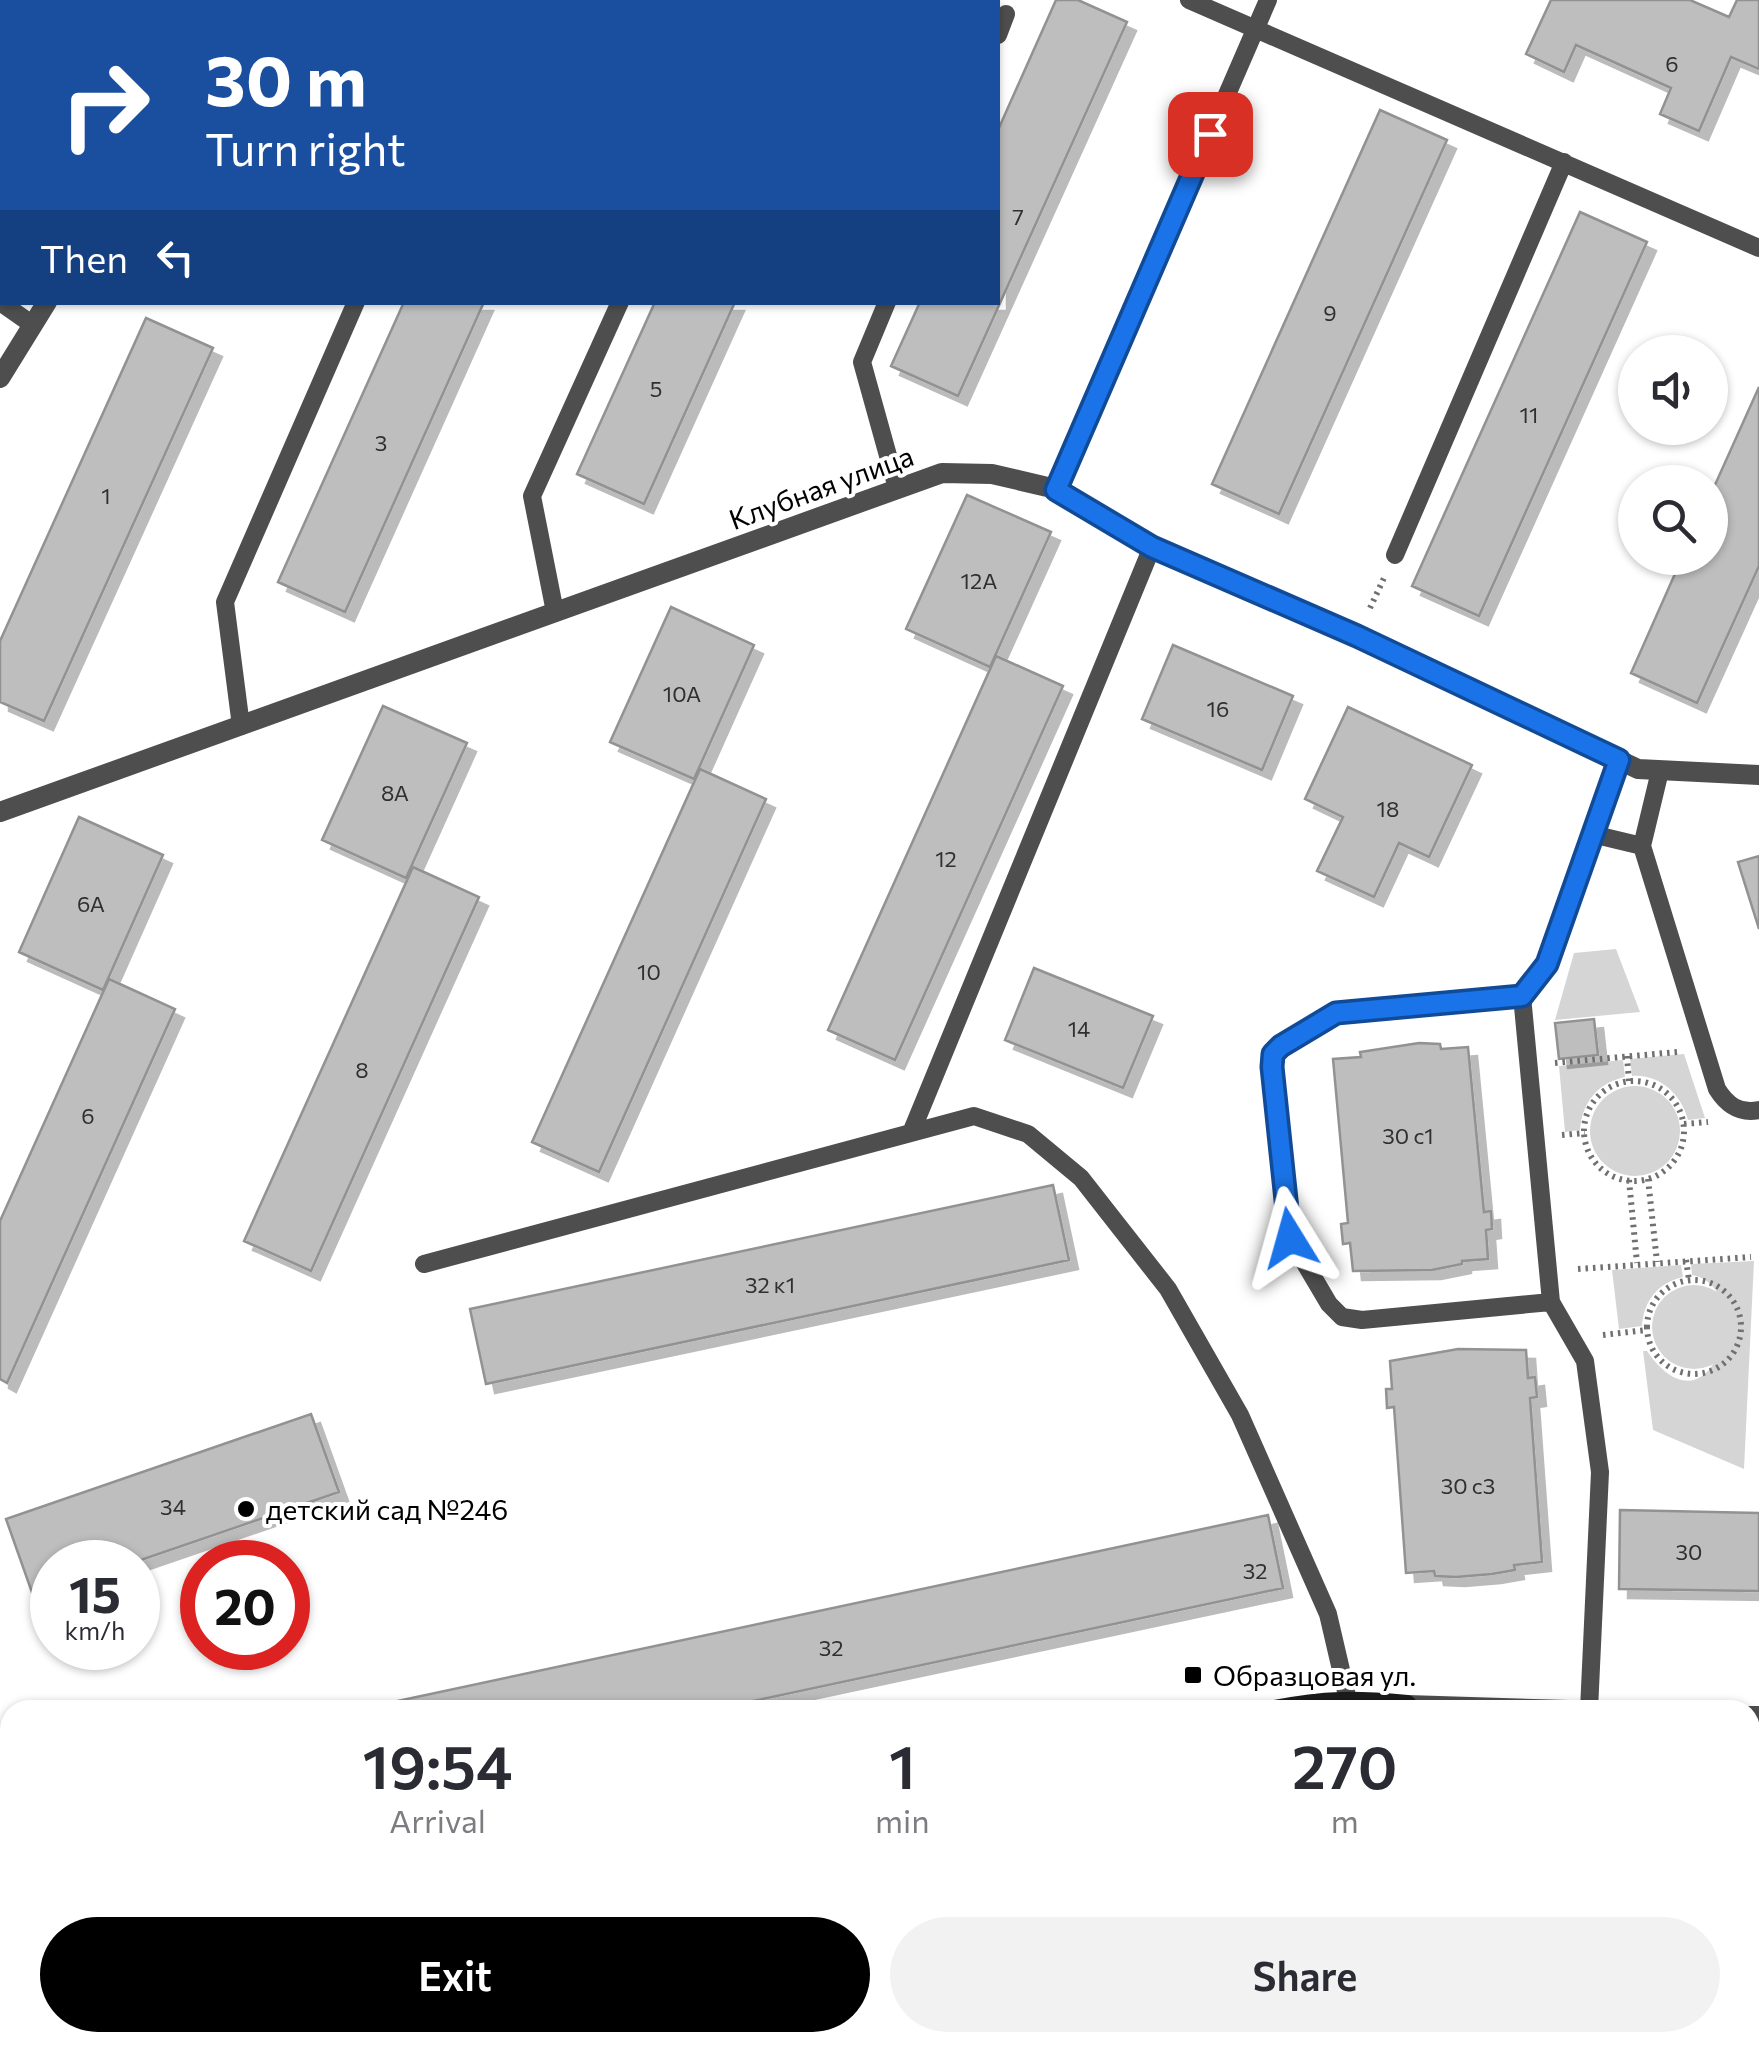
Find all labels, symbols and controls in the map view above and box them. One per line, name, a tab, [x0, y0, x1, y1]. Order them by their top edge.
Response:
text: 30 m	[205, 35, 367, 120]
icon: right	[40, 40, 170, 170]
house number: 6	[1665, 50, 1679, 77]
pin	[1168, 92, 1253, 177]
icon: arrive	[1183, 107, 1238, 162]
text: Turn right	[205, 120, 406, 175]
house number: 7	[1012, 203, 1024, 230]
icon: left	[148, 230, 203, 285]
text: Then	[40, 234, 128, 281]
house number: 9	[1323, 299, 1337, 326]
map controls	[1618, 335, 1728, 575]
button: sound	[1618, 335, 1728, 445]
house number: 5	[650, 375, 662, 402]
house number: 11	[1520, 401, 1538, 428]
house number: 3	[375, 429, 387, 456]
street label: Клубная улица	[724, 438, 918, 536]
button: search	[1618, 465, 1728, 575]
house number: 1	[101, 482, 111, 509]
house number: 12А	[961, 567, 997, 594]
house number: 10А	[663, 680, 701, 707]
house number: 16	[1207, 695, 1229, 722]
house number: 8А	[381, 779, 409, 806]
house number: 18	[1377, 795, 1399, 822]
house number: 12	[935, 845, 957, 872]
house number: 6А	[77, 890, 105, 917]
house number: 10	[637, 958, 661, 985]
house number: 14	[1068, 1015, 1090, 1042]
house number: 8	[355, 1056, 369, 1083]
house number: 6	[81, 1102, 95, 1129]
house number: 30 с1	[1382, 1122, 1434, 1149]
position arrow	[1238, 1186, 1342, 1290]
house number: 32 к1	[745, 1271, 795, 1298]
house number: 30 с3	[1441, 1472, 1495, 1499]
place label: детский сад №246	[266, 1492, 508, 1526]
house number: 34	[160, 1493, 186, 1520]
marker: детский сад №246	[235, 1498, 257, 1520]
house number: 30	[1676, 1538, 1702, 1565]
speed limit sign: 20	[180, 1540, 310, 1670]
house number: 32	[1243, 1557, 1267, 1584]
text: 15	[69, 1562, 121, 1623]
text: km/h	[65, 1615, 125, 1645]
house number: 32	[819, 1634, 843, 1661]
place label: Образцовая ул.	[1213, 1658, 1416, 1692]
marker: Образцовая ул.	[1182, 1664, 1204, 1686]
text: 19:54	[362, 1728, 513, 1801]
text: 1	[889, 1728, 916, 1801]
text: 270	[1292, 1728, 1397, 1801]
text: Arrival	[389, 1800, 486, 1840]
text: min	[875, 1800, 930, 1840]
text: m	[1331, 1800, 1359, 1840]
button: Exit	[40, 1917, 870, 2032]
button: Share	[890, 1917, 1720, 2032]

